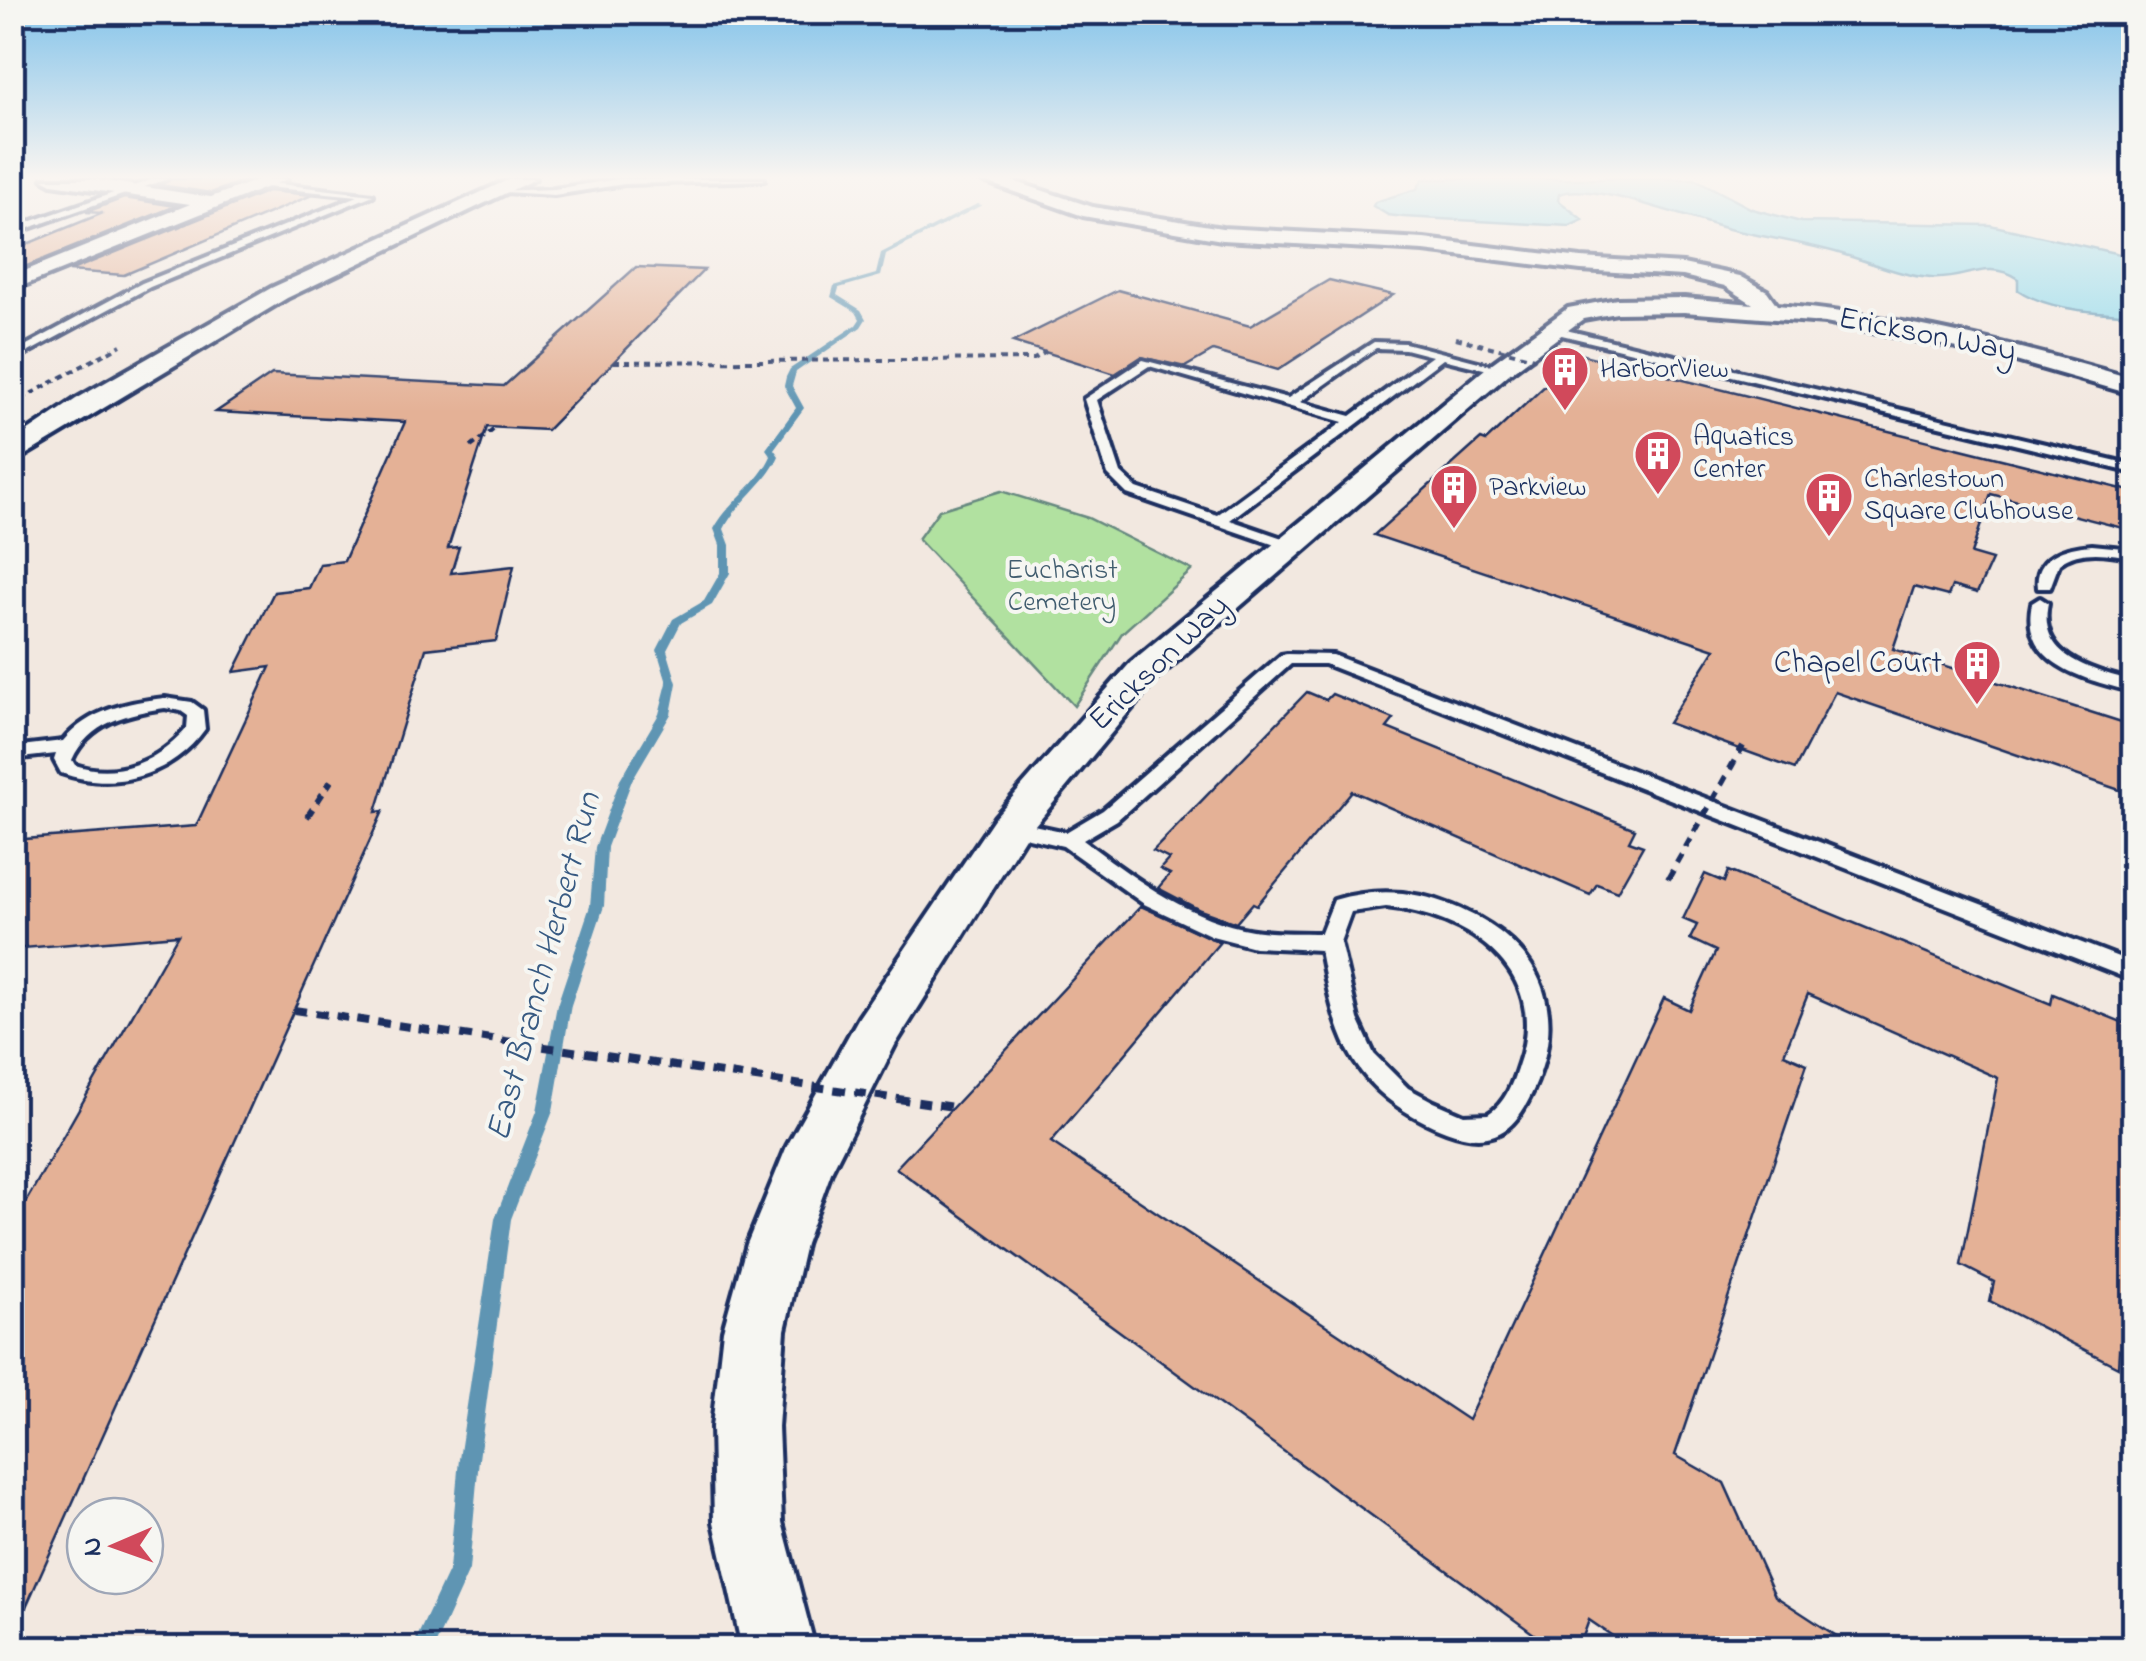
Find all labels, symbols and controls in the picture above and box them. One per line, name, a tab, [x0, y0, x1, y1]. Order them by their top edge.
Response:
street label: Erickson Way	[1834, 296, 2020, 376]
building icon: HarborView	[1539, 344, 1591, 412]
place label: HarborView	[1600, 350, 1729, 391]
place label: Aquatics Center	[1693, 418, 1794, 491]
building icon: Aquatics Center	[1632, 428, 1684, 496]
place label: Charlestown Square Clubhouse	[1864, 460, 2074, 533]
building icon: Parkview	[1428, 462, 1480, 530]
place label: Parkview	[1489, 468, 1586, 509]
building icon: Charlestown Square Clubhouse	[1803, 470, 1855, 538]
park label: Eucharist Cemetery	[1006, 551, 1118, 624]
street label: Erickson Way	[1079, 585, 1241, 743]
building icon: Chapel Court	[1951, 638, 2003, 706]
place label: Chapel Court	[1774, 641, 1942, 688]
water label: East Branch Herbert Run	[474, 785, 617, 1147]
north arrow	[65, 1496, 165, 1596]
text: N	[73, 1537, 114, 1557]

